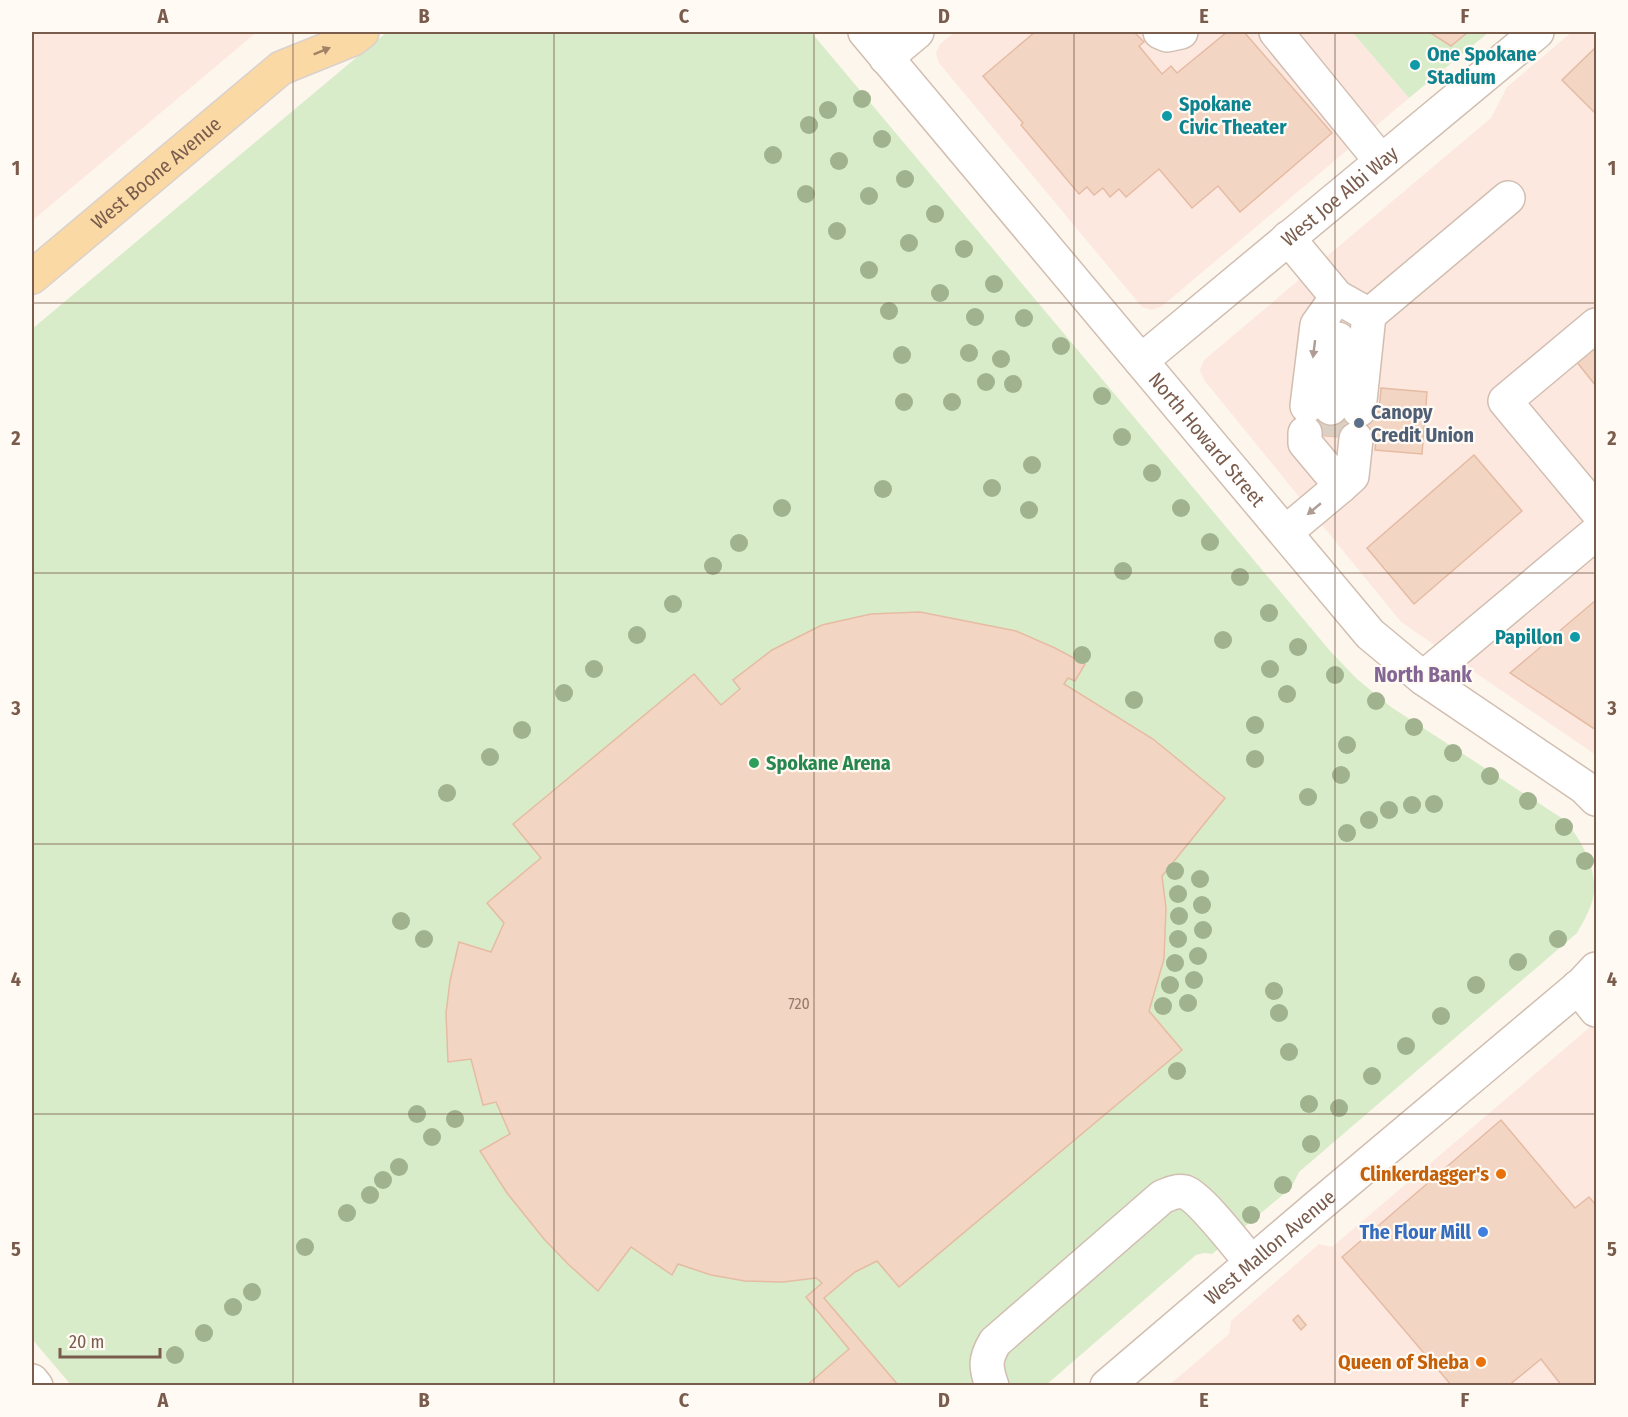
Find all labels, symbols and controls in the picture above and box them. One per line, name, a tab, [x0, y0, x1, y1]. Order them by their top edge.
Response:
text: A	[157, 4, 170, 28]
text: B	[418, 4, 430, 28]
text: C	[679, 4, 690, 28]
text: D	[938, 4, 950, 28]
text: E	[1199, 4, 1209, 28]
text: F	[1461, 4, 1470, 28]
place label: One Spokane Stadium	[1427, 42, 1537, 89]
one-way arrow	[313, 46, 331, 55]
marker: One Spokane Stadium	[1408, 58, 1422, 72]
place label: Spokane Civic Theater	[1179, 92, 1287, 139]
marker: Spokane Civic Theater	[1160, 109, 1174, 123]
street label: West Boone Avenue	[86, 112, 226, 234]
street label: West Joe Albi Way	[1276, 141, 1403, 251]
text: 1	[12, 156, 20, 180]
text: 1	[1608, 156, 1616, 180]
one-way arrow	[1310, 339, 1319, 358]
street label: North Howard Street	[1144, 368, 1270, 512]
place label: Canopy Credit Union	[1371, 400, 1474, 447]
marker: Canopy Credit Union	[1352, 416, 1366, 430]
text: 2	[10, 426, 21, 450]
text: 2	[1606, 426, 1617, 450]
one-way arrow	[1306, 502, 1322, 515]
place label: Papillon	[1495, 625, 1563, 649]
marker: Papillon	[1568, 630, 1582, 644]
district label: North Bank	[1374, 662, 1472, 688]
text: 3	[10, 696, 21, 720]
text: 3	[1606, 696, 1617, 720]
place label: Spokane Arena	[766, 751, 891, 775]
marker: Spokane Arena	[747, 756, 761, 770]
text: 4	[11, 967, 21, 991]
text: 4	[1607, 967, 1617, 991]
house number: 720	[788, 994, 810, 1013]
place label: Clinkerdagger's	[1360, 1162, 1489, 1186]
marker: Clinkerdagger's	[1494, 1167, 1508, 1181]
street label: West Mallon Avenue	[1199, 1185, 1340, 1310]
place label: The Flour Mill	[1359, 1220, 1472, 1244]
marker: The Flour Mill	[1476, 1225, 1490, 1239]
text: 5	[11, 1237, 21, 1261]
text: 5	[1607, 1237, 1617, 1261]
scale bar	[60, 1321, 160, 1359]
text: 20 m	[69, 1331, 104, 1353]
place label: Queen of Sheba	[1338, 1350, 1469, 1374]
marker: Queen of Sheba	[1474, 1355, 1488, 1369]
text: A	[157, 1388, 170, 1412]
text: B	[418, 1388, 430, 1412]
text: C	[679, 1388, 690, 1412]
text: D	[938, 1388, 950, 1412]
text: E	[1199, 1388, 1209, 1412]
text: F	[1461, 1388, 1470, 1412]

